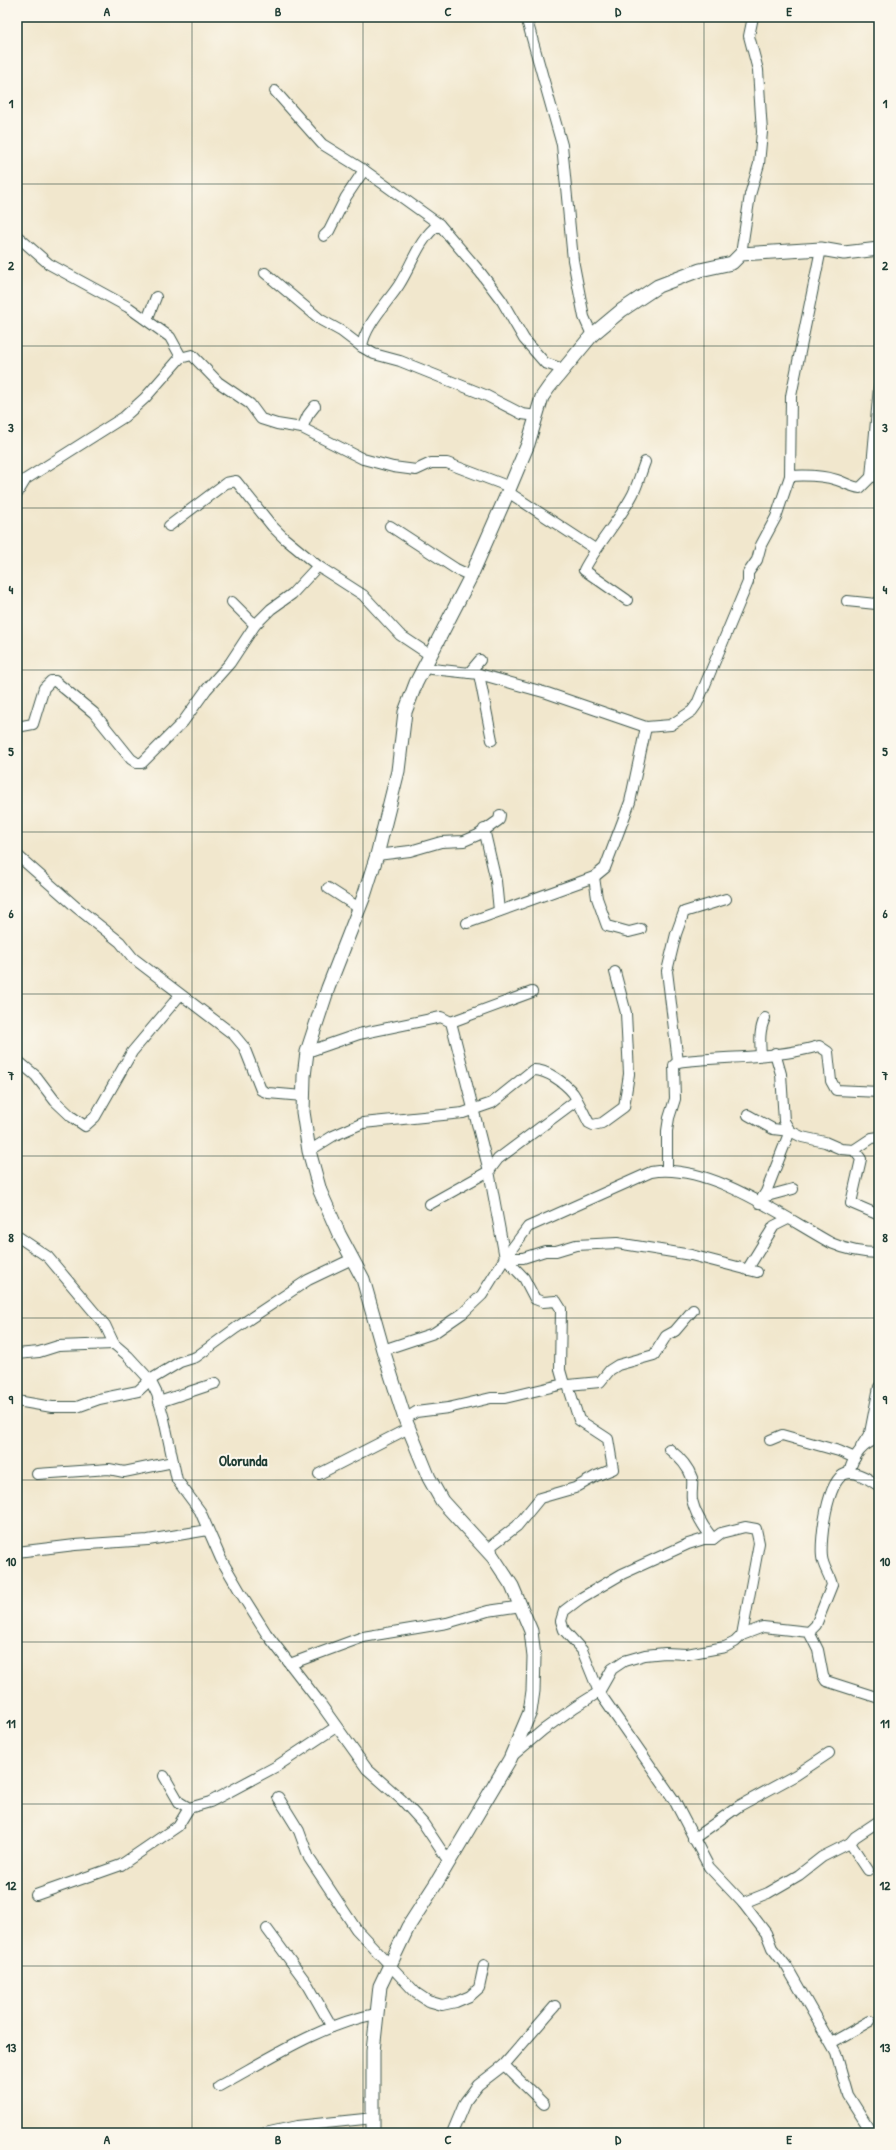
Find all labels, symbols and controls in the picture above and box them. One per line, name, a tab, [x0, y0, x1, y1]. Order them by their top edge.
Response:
text: A	[104, 2, 111, 20]
text: B	[275, 2, 282, 20]
text: C	[444, 2, 452, 20]
text: D	[615, 2, 622, 20]
text: E	[786, 2, 792, 20]
text: 1	[9, 94, 14, 112]
text: 1	[883, 94, 888, 112]
text: 2	[8, 256, 15, 274]
text: 2	[882, 256, 889, 274]
text: 3	[8, 418, 14, 436]
text: 3	[882, 418, 888, 436]
text: 4	[9, 580, 14, 598]
text: 4	[883, 580, 888, 598]
text: 5	[8, 742, 14, 760]
text: 5	[882, 742, 888, 760]
text: 6	[8, 904, 14, 922]
text: 6	[882, 904, 888, 922]
text: 7	[7, 1066, 15, 1084]
text: 7	[881, 1066, 889, 1084]
text: 8	[8, 1228, 14, 1246]
text: 8	[882, 1228, 888, 1246]
text: 9	[9, 1390, 14, 1408]
text: 9	[883, 1390, 888, 1408]
district label: Olorunda	[219, 1450, 267, 1471]
text: 10	[6, 1552, 16, 1570]
text: 10	[880, 1552, 890, 1570]
text: 11	[6, 1714, 16, 1732]
text: 11	[880, 1714, 890, 1732]
text: 12	[6, 1876, 17, 1894]
text: 12	[880, 1876, 891, 1894]
text: 13	[6, 2038, 16, 2056]
text: 13	[880, 2038, 890, 2056]
text: A	[104, 2130, 111, 2148]
text: B	[275, 2130, 282, 2148]
text: C	[444, 2130, 452, 2148]
text: D	[615, 2130, 622, 2148]
text: E	[786, 2130, 792, 2148]

